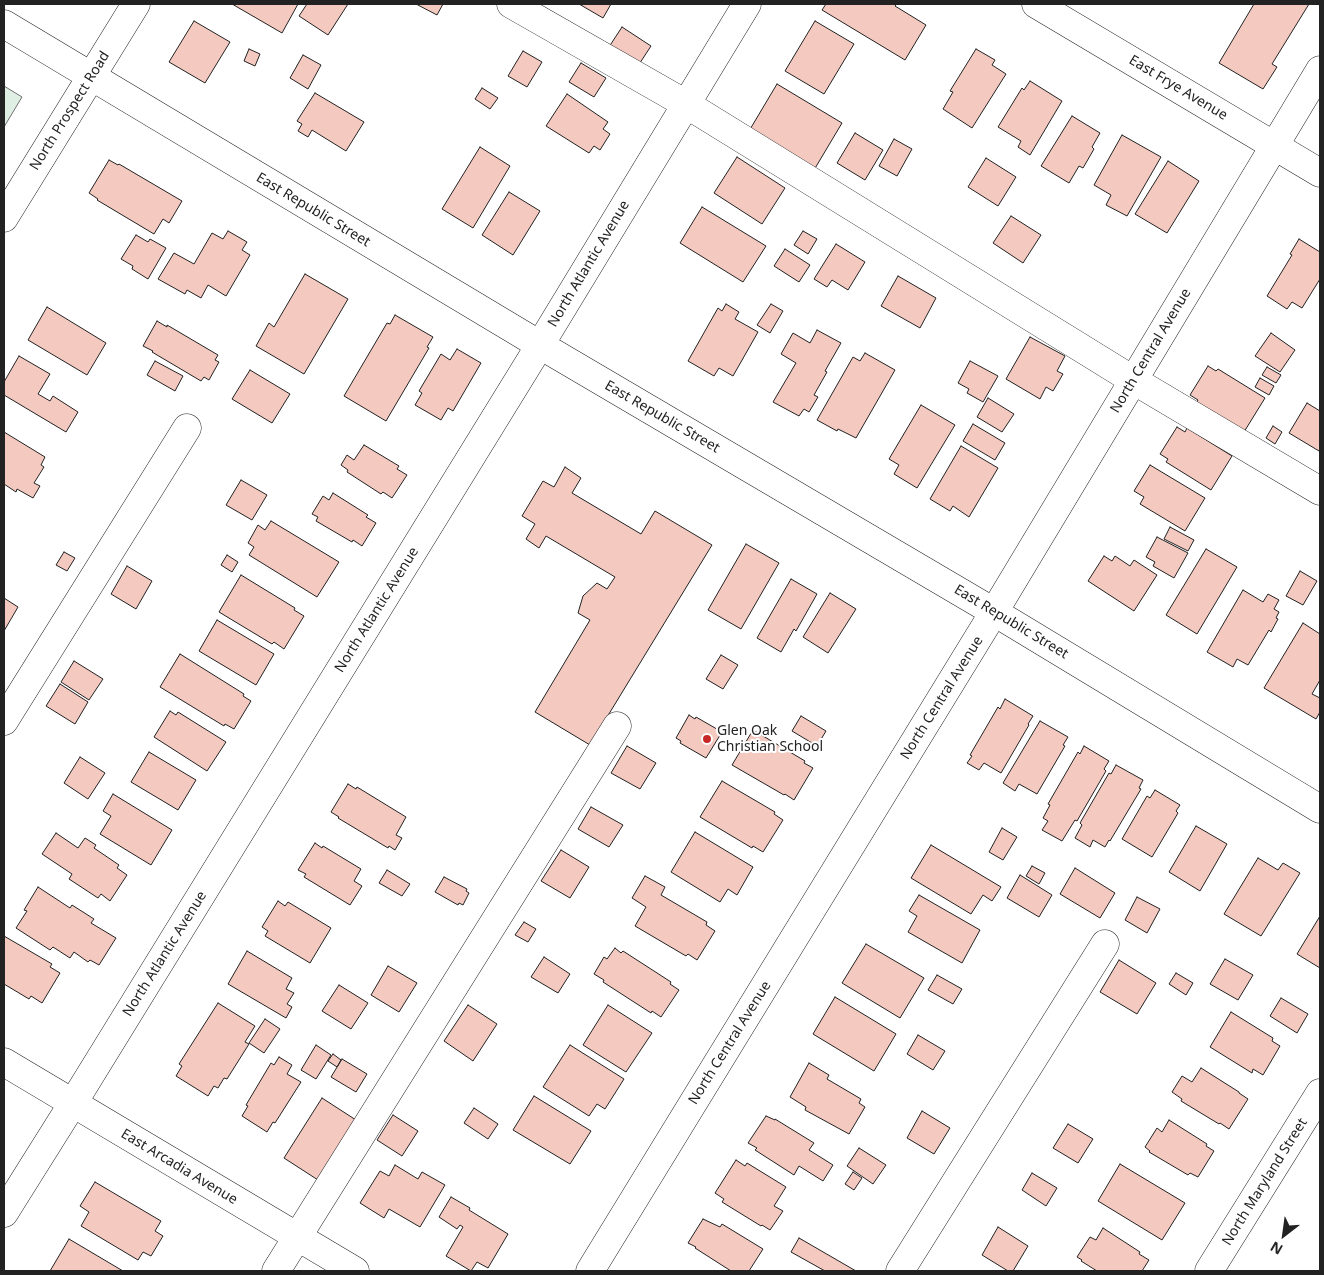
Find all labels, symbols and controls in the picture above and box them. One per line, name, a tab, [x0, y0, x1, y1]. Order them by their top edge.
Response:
street label: North Prospect Road	[27, 48, 113, 174]
street label: East Frye Avenue	[1126, 52, 1230, 124]
street label: East Republic Street	[253, 169, 373, 251]
street label: North Atlantic Avenue	[545, 198, 633, 330]
street label: North Central Avenue	[1107, 286, 1195, 416]
street label: East Republic Street	[601, 377, 723, 457]
street label: North Atlantic Avenue	[332, 544, 422, 676]
street label: East Republic Street	[951, 581, 1071, 663]
street label: North Central Avenue	[897, 633, 987, 763]
place label: Glen Oak Christian School	[717, 723, 823, 756]
marker: Glen Oak Christian School	[701, 733, 713, 745]
street label: North Atlantic Avenue	[120, 888, 210, 1020]
street label: North Central Avenue	[685, 978, 775, 1108]
street label: North Maryland Street	[1219, 1115, 1311, 1249]
street label: East Arcadia Avenue	[118, 1126, 240, 1208]
north arrow	[1259, 1210, 1309, 1260]

